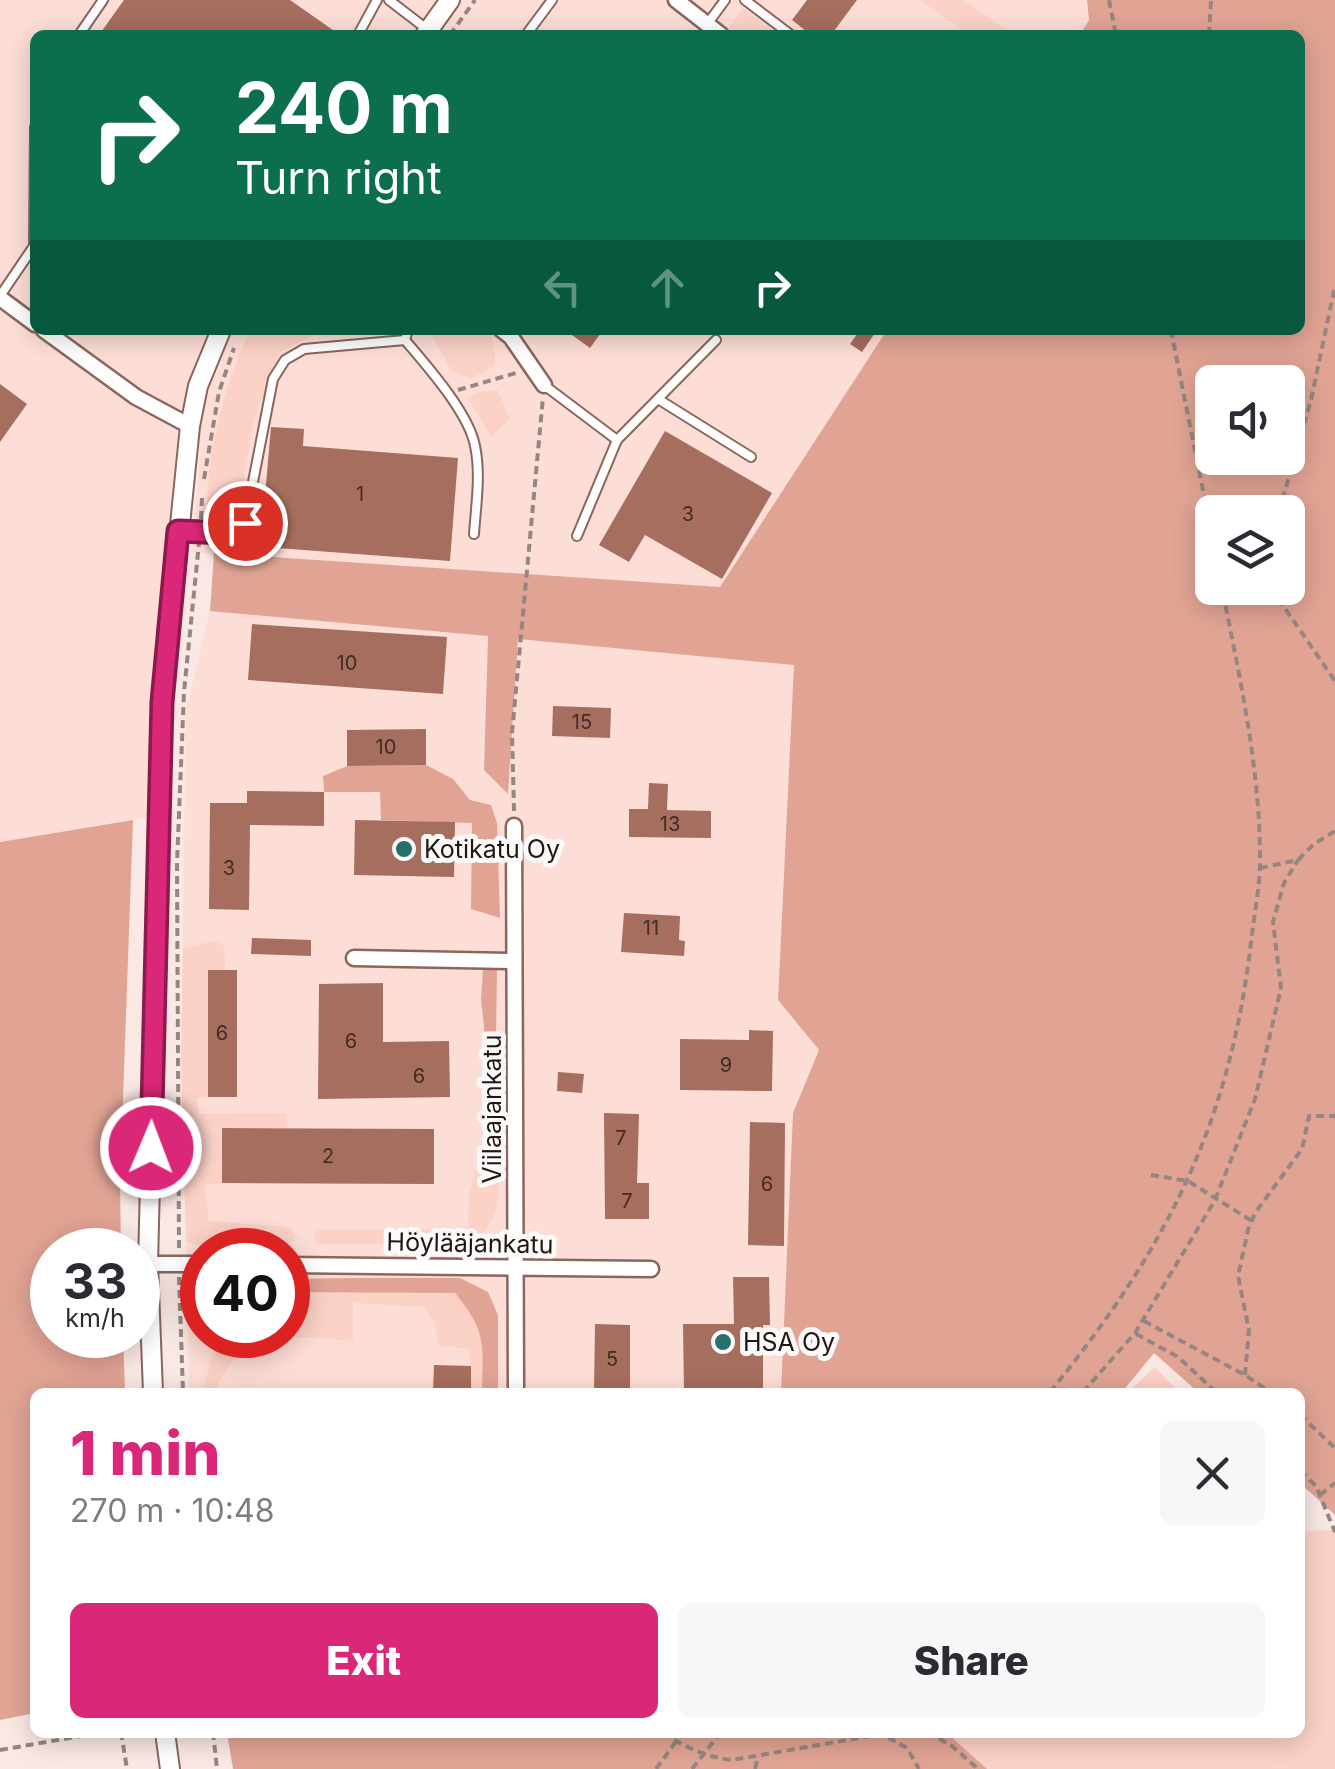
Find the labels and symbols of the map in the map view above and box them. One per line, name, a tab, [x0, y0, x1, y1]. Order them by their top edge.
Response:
pin	[203, 481, 288, 566]
house number: 1	[356, 482, 364, 506]
house number: 3	[682, 502, 694, 526]
house number: 10	[337, 651, 357, 675]
house number: 15	[572, 710, 592, 734]
house number: 10	[376, 735, 396, 759]
house number: 13	[660, 812, 680, 836]
place label: Kotikatu Oy	[424, 834, 560, 864]
marker: Kotikatu Oy	[393, 838, 415, 860]
house number: 3	[223, 856, 235, 880]
house number: 11	[643, 916, 659, 940]
house number: 6	[216, 1021, 228, 1045]
house number: 6	[345, 1029, 357, 1053]
street label: Viilaajankatu	[477, 1034, 507, 1184]
house number: 9	[720, 1053, 732, 1077]
house number: 6	[413, 1064, 425, 1088]
position arrow	[99, 1096, 203, 1200]
house number: 7	[615, 1126, 627, 1150]
house number: 2	[322, 1144, 334, 1168]
house number: 6	[761, 1172, 773, 1196]
house number: 7	[621, 1189, 633, 1213]
street label: Höylääjankatu	[386, 1227, 554, 1259]
speed limit sign: 40	[180, 1228, 310, 1358]
place label: HSA Oy	[743, 1327, 835, 1357]
marker: HSA Oy	[712, 1331, 734, 1353]
house number: 5	[606, 1347, 618, 1371]

